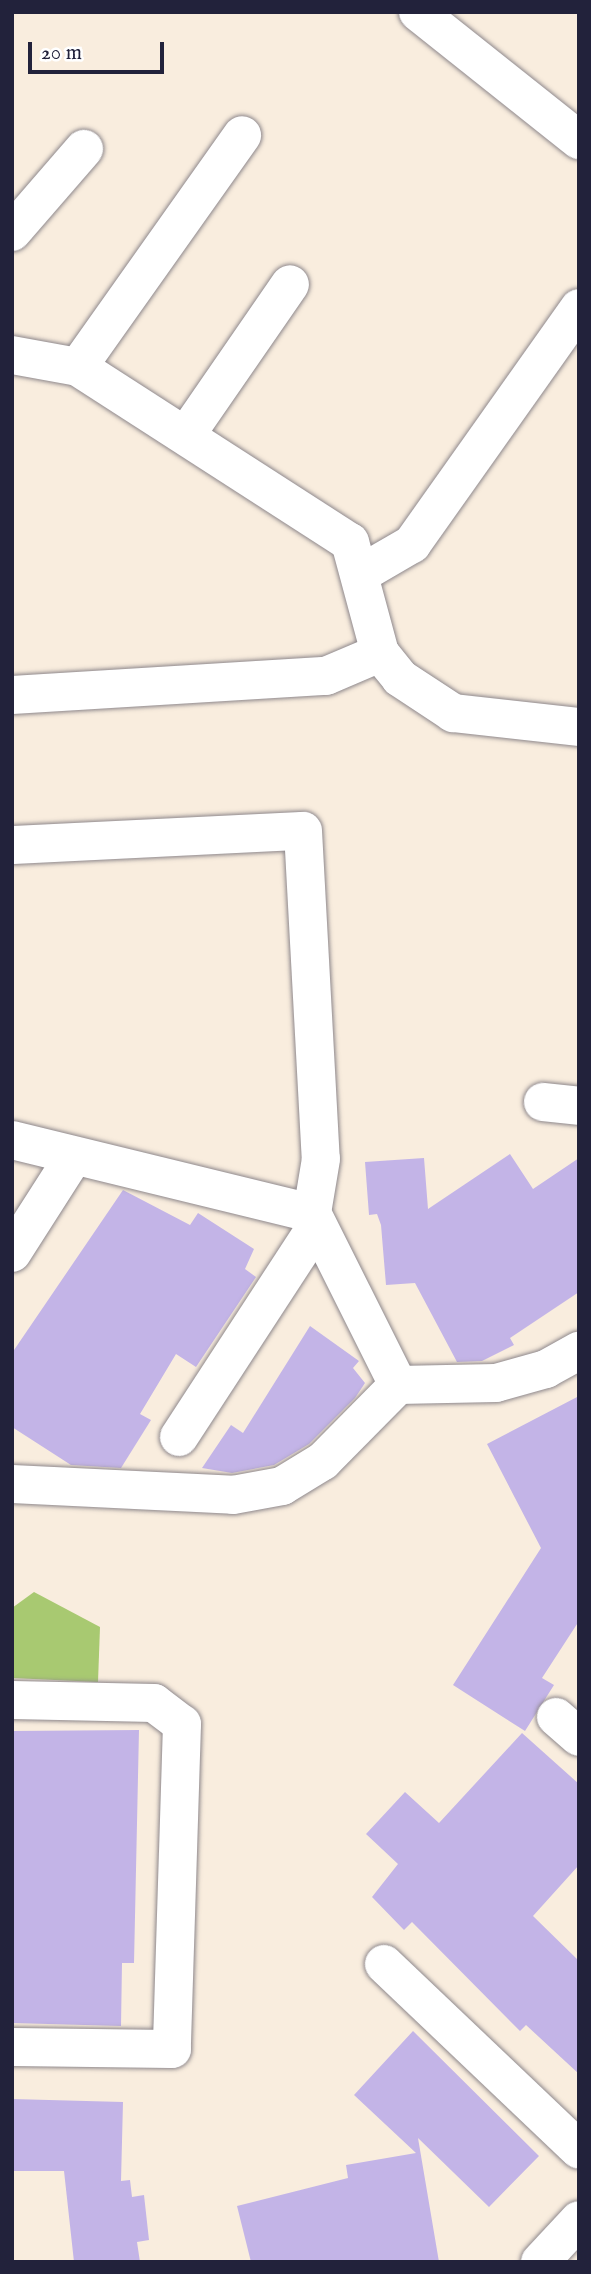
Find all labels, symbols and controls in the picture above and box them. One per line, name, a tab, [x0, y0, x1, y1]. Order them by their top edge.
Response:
scale bar	[32, 28, 168, 72]
text: 20 m	[41, 40, 82, 67]

